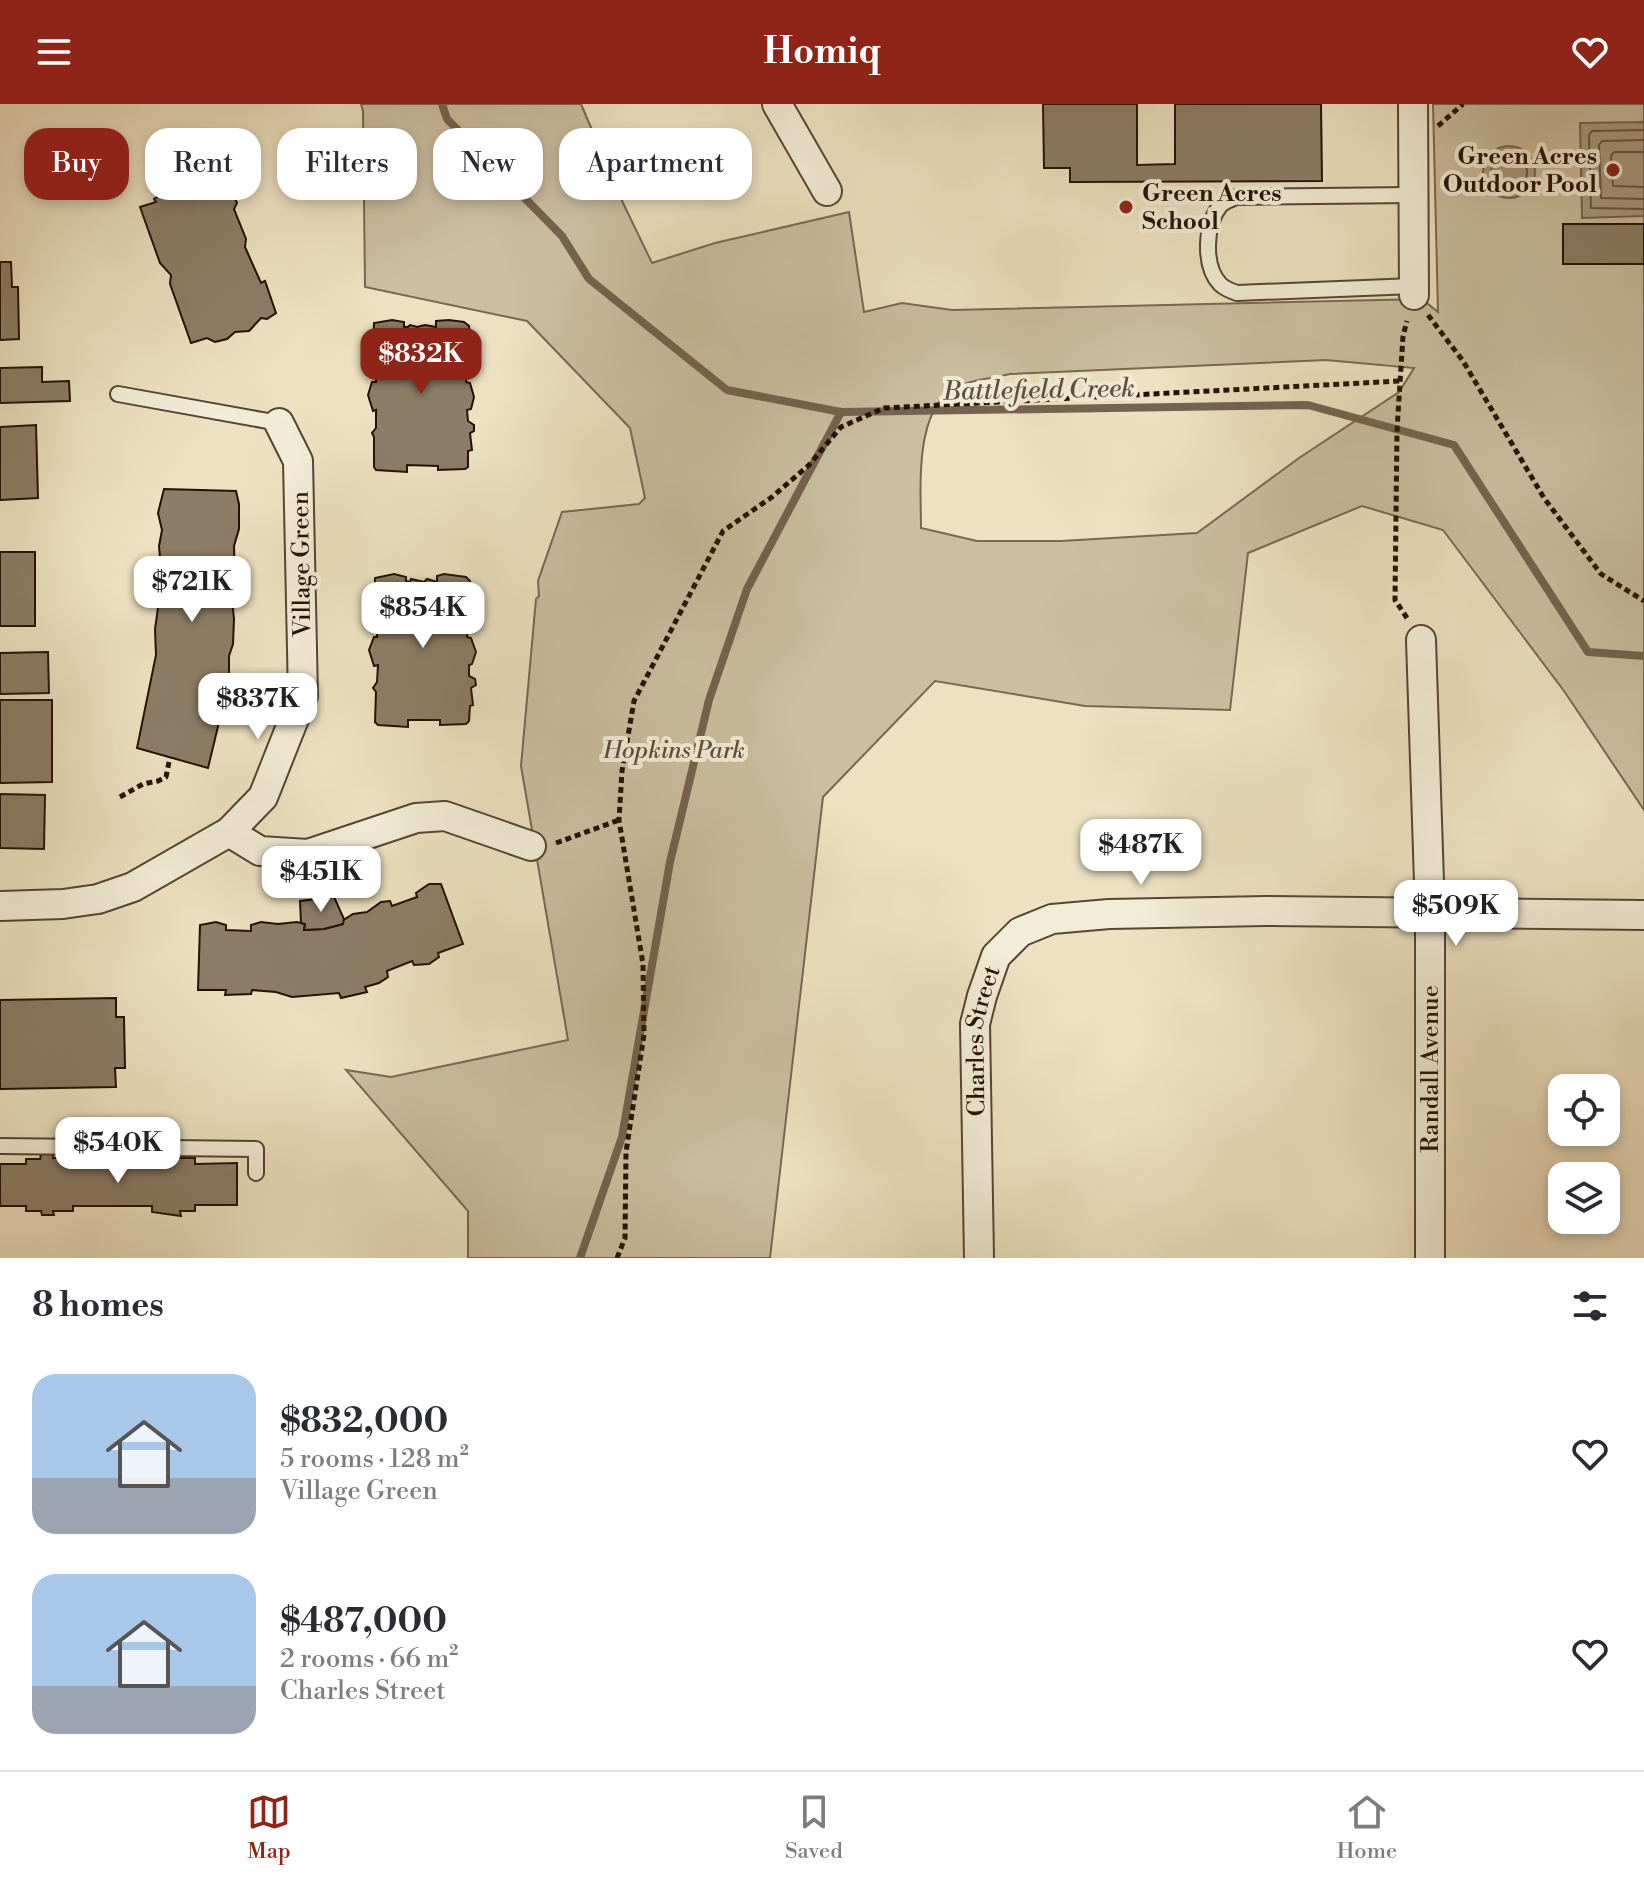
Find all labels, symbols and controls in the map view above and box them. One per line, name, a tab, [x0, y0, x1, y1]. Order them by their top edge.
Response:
icon: menu	[32, 30, 76, 74]
text: Homiq	[763, 30, 881, 75]
icon: heart	[1568, 30, 1612, 74]
chip: Buy	[24, 128, 129, 200]
chip: Rent	[145, 128, 261, 200]
chip: Filters	[277, 128, 417, 200]
chip: New	[433, 128, 543, 200]
chip: Apartment	[559, 128, 752, 200]
place label: Green Acres Outdoor Pool	[1443, 142, 1597, 200]
marker: Green Acres Outdoor Pool	[1604, 161, 1622, 179]
place label: Green Acres School	[1142, 179, 1282, 237]
marker: Green Acres School	[1117, 198, 1135, 216]
pin: $832K	[365, 328, 477, 396]
text: $832K	[379, 338, 464, 370]
water label: Battlefield Creek	[942, 372, 1135, 408]
street label: Village Green	[286, 491, 318, 638]
pin: $721K	[136, 556, 248, 624]
text: $721K	[152, 566, 232, 598]
pin: $854K	[367, 582, 479, 650]
text: $854K	[379, 592, 467, 624]
pin: $837K	[202, 673, 314, 741]
text: $837K	[216, 683, 300, 715]
park label: Hopkins Park	[602, 736, 745, 766]
pin: $487K	[1085, 819, 1197, 887]
text: $487K	[1098, 829, 1184, 861]
pin: $451K	[265, 846, 377, 914]
text: $451K	[280, 856, 362, 888]
pin: $509K	[1400, 880, 1512, 948]
text: $509K	[1412, 890, 1500, 922]
street label: Charles Street	[960, 961, 1008, 1117]
street label: Randall Avenue	[1416, 985, 1446, 1153]
map controls	[1548, 1074, 1620, 1234]
button: locate	[1548, 1074, 1620, 1146]
pin: $540K	[62, 1117, 174, 1185]
text: $540K	[73, 1127, 163, 1159]
button: layers	[1548, 1162, 1620, 1234]
icon: filters	[1568, 1284, 1612, 1328]
text: 8 homes	[32, 1285, 164, 1327]
text: $832,000	[280, 1401, 448, 1443]
icon: home	[96, 1406, 192, 1502]
icon: heart	[1568, 1432, 1612, 1476]
text: 5 rooms · 128 m²	[280, 1443, 469, 1475]
text: Village Green	[280, 1475, 438, 1507]
text: $487,000	[280, 1601, 447, 1643]
icon: home	[96, 1606, 192, 1702]
icon: heart	[1568, 1632, 1612, 1676]
text: 2 rooms · 66 m²	[280, 1643, 458, 1675]
text: Charles Street	[280, 1675, 446, 1707]
tab: Map	[247, 1790, 291, 1865]
tab: Saved	[785, 1790, 843, 1865]
tab: Home	[1337, 1790, 1397, 1865]

